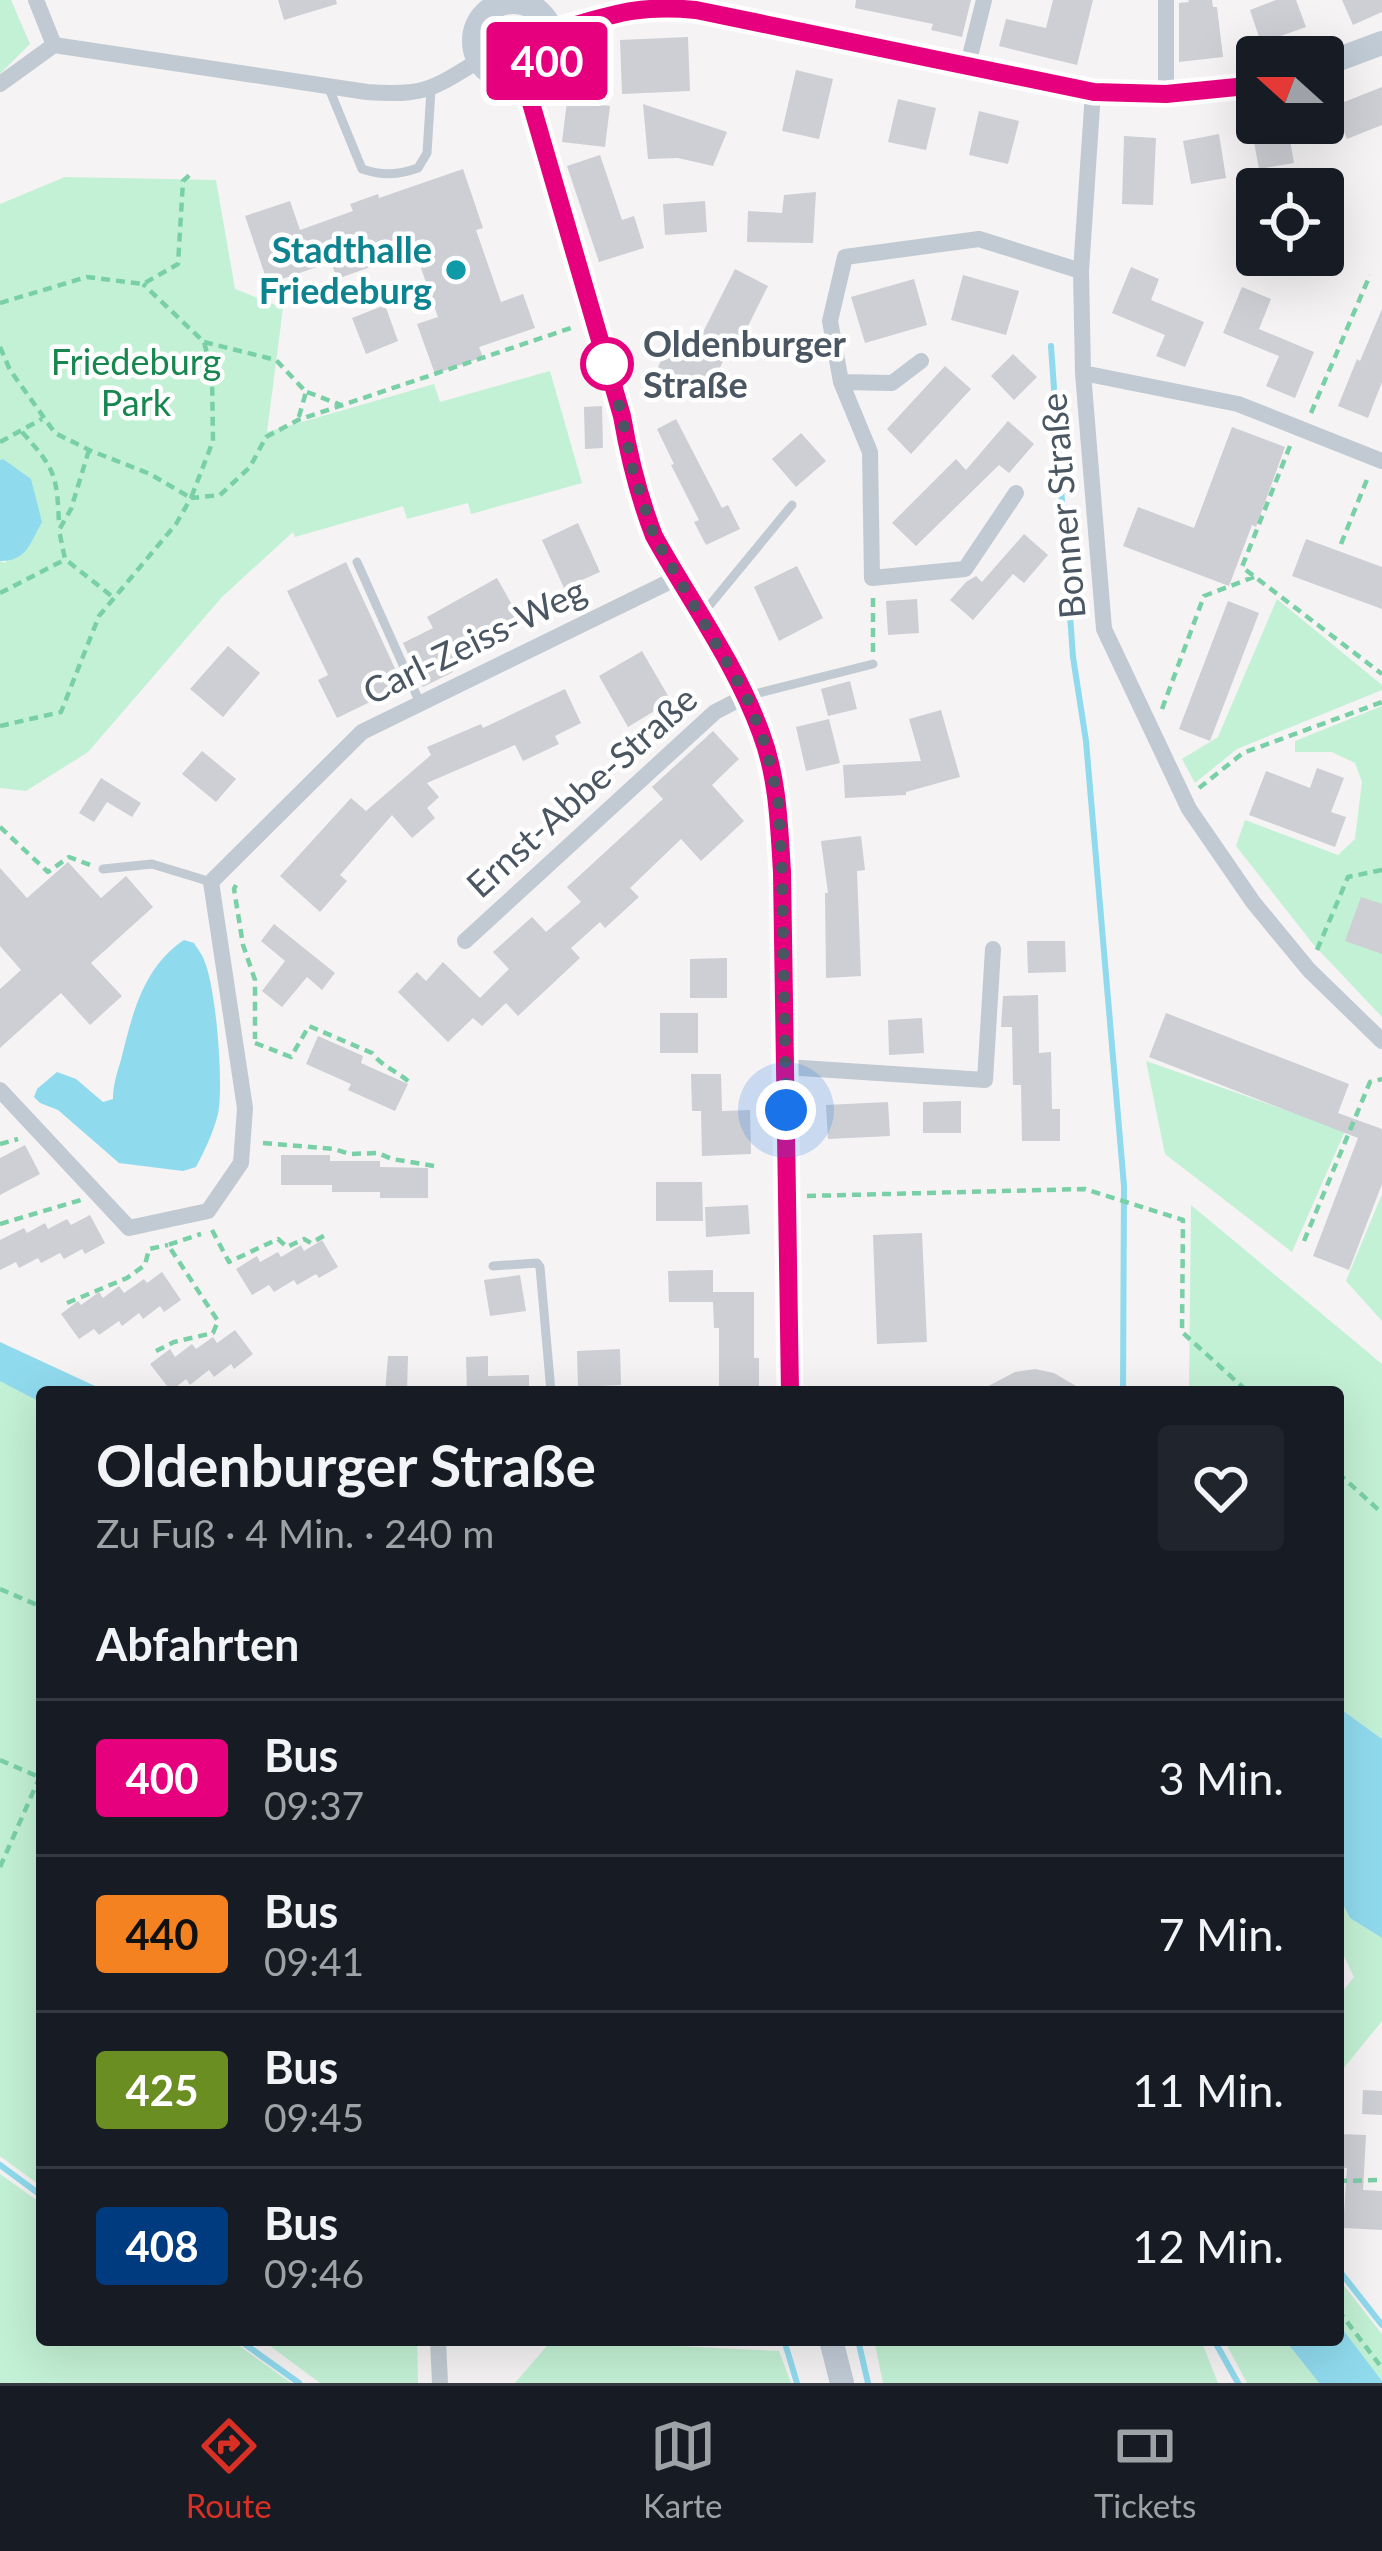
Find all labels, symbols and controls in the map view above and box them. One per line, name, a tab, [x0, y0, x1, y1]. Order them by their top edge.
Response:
line badge: 400	[478, 22, 616, 100]
text: 400	[510, 36, 584, 86]
north arrow	[1236, 36, 1344, 144]
map controls	[1236, 36, 1344, 276]
button: locate	[1236, 168, 1344, 276]
place label: Stadthalle Friedeburg	[259, 227, 432, 312]
marker: Stadthalle Friedeburg	[443, 257, 469, 283]
place label: Oldenburger Straße	[643, 321, 847, 406]
park label: Friedeburg Park	[51, 339, 221, 424]
marker: Oldenburger Straße	[582, 339, 632, 389]
street label: Bonner Straße	[1030, 391, 1094, 621]
street label: Carl-Zeiss-Weg	[356, 567, 592, 713]
street label: Ernst-Abbe-Straße	[457, 676, 705, 906]
your location	[756, 1080, 816, 1140]
button: heart	[1158, 1425, 1284, 1551]
text: Oldenburger Straße	[96, 1431, 596, 1499]
text: Zu Fuß · 4 Min. · 240 m	[96, 1510, 494, 1556]
text: Abfahrten	[96, 1617, 299, 1671]
text: Bus	[264, 1728, 338, 1782]
text: 3 Min.	[1158, 1751, 1284, 1805]
text: 400	[125, 1753, 199, 1803]
text: 09:37	[264, 1782, 364, 1828]
text: Bus	[264, 1884, 338, 1938]
text: 7 Min.	[1158, 1907, 1284, 1961]
text: 440	[125, 1909, 199, 1959]
text: 09:41	[264, 1938, 364, 1984]
text: Bus	[264, 2040, 338, 2094]
text: 11 Min.	[1132, 2063, 1284, 2117]
text: 425	[125, 2065, 199, 2115]
text: 09:45	[264, 2094, 364, 2140]
text: Bus	[264, 2196, 338, 2250]
text: 12 Min.	[1132, 2219, 1284, 2273]
text: 408	[125, 2221, 199, 2271]
text: 09:46	[264, 2250, 364, 2296]
tab: Route	[186, 2413, 272, 2525]
tab: Karte	[643, 2413, 722, 2525]
tab: Tickets	[1094, 2413, 1196, 2525]

